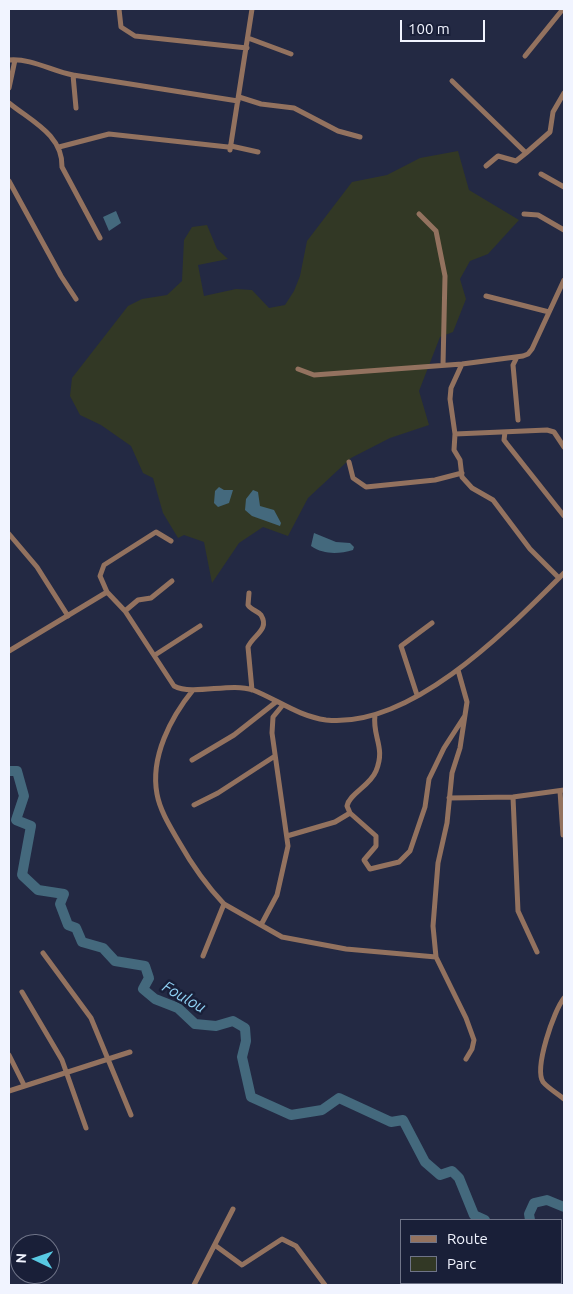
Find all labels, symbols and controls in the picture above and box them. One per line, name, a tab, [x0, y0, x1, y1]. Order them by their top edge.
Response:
scale bar	[403, 10, 488, 42]
text: 100 m	[408, 20, 450, 37]
water label: Foulou	[159, 977, 209, 1017]
legend	[400, 1219, 563, 1284]
text: Route	[447, 1230, 488, 1247]
north arrow	[10, 1234, 60, 1284]
text: N	[13, 1253, 29, 1264]
text: Parc	[447, 1255, 476, 1272]

